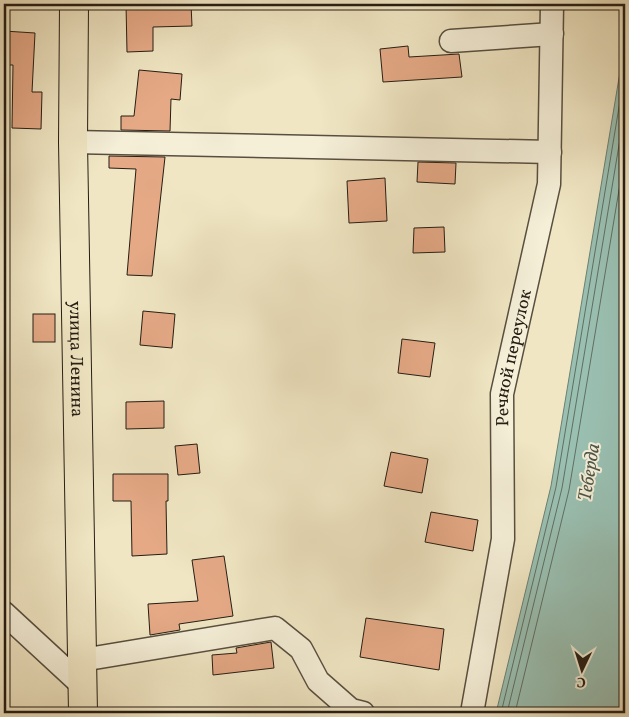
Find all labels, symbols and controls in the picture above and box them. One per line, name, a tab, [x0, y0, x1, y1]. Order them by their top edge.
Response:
street label: Речной переулок	[490, 287, 539, 427]
street label: улица Ленина	[62, 301, 89, 417]
water label: Теберда	[573, 442, 607, 503]
north arrow	[556, 644, 606, 694]
text: С	[576, 672, 586, 691]

